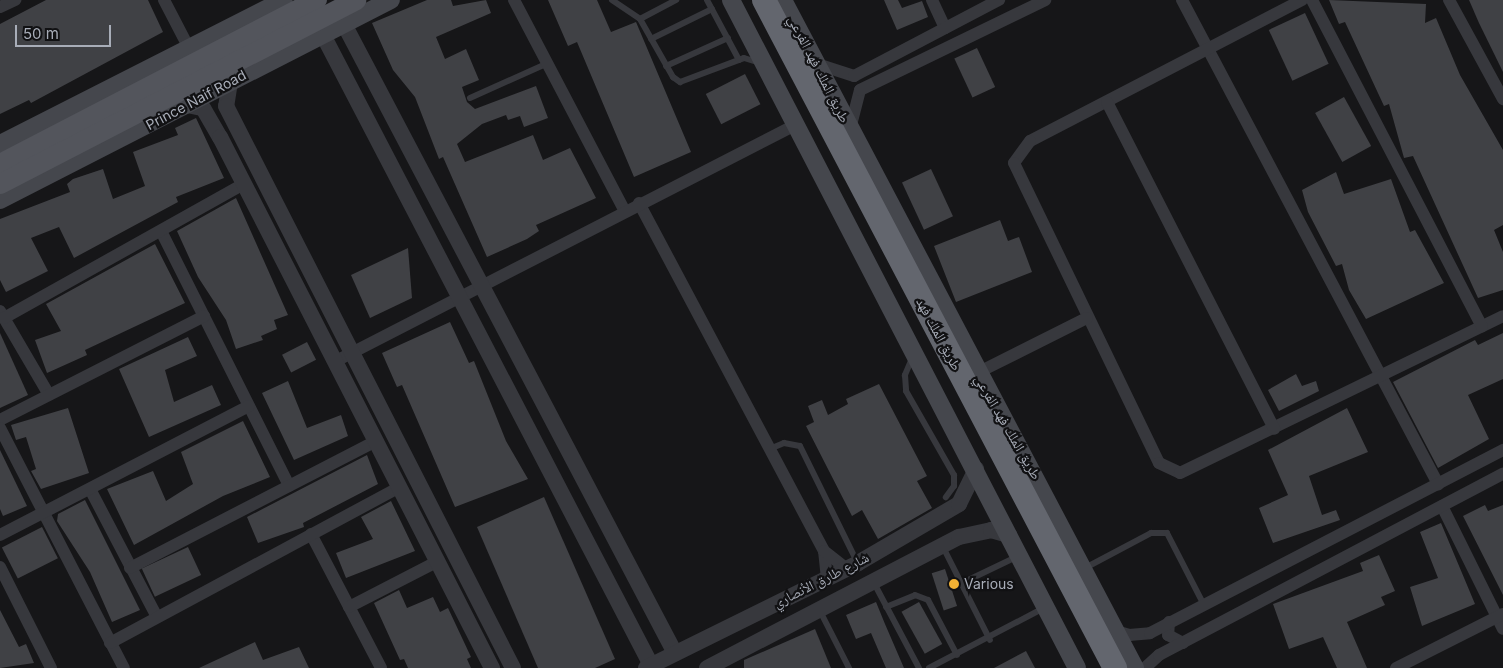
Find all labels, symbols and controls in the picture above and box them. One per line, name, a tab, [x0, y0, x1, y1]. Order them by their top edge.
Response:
street label: طريق الملك فهد الفرعي	[785, 13, 853, 125]
scale bar	[18, 15, 114, 47]
text: 50 m	[23, 24, 59, 43]
street label: Prince Naif Road	[143, 67, 249, 133]
street label: طريق الملك فهد	[913, 295, 965, 373]
street label: طريق الملك فهد الفرعي	[971, 372, 1045, 482]
street label: شارع طارق الأنصاري	[771, 549, 871, 611]
place label: Various	[964, 576, 1014, 592]
marker: Various	[948, 578, 960, 590]

